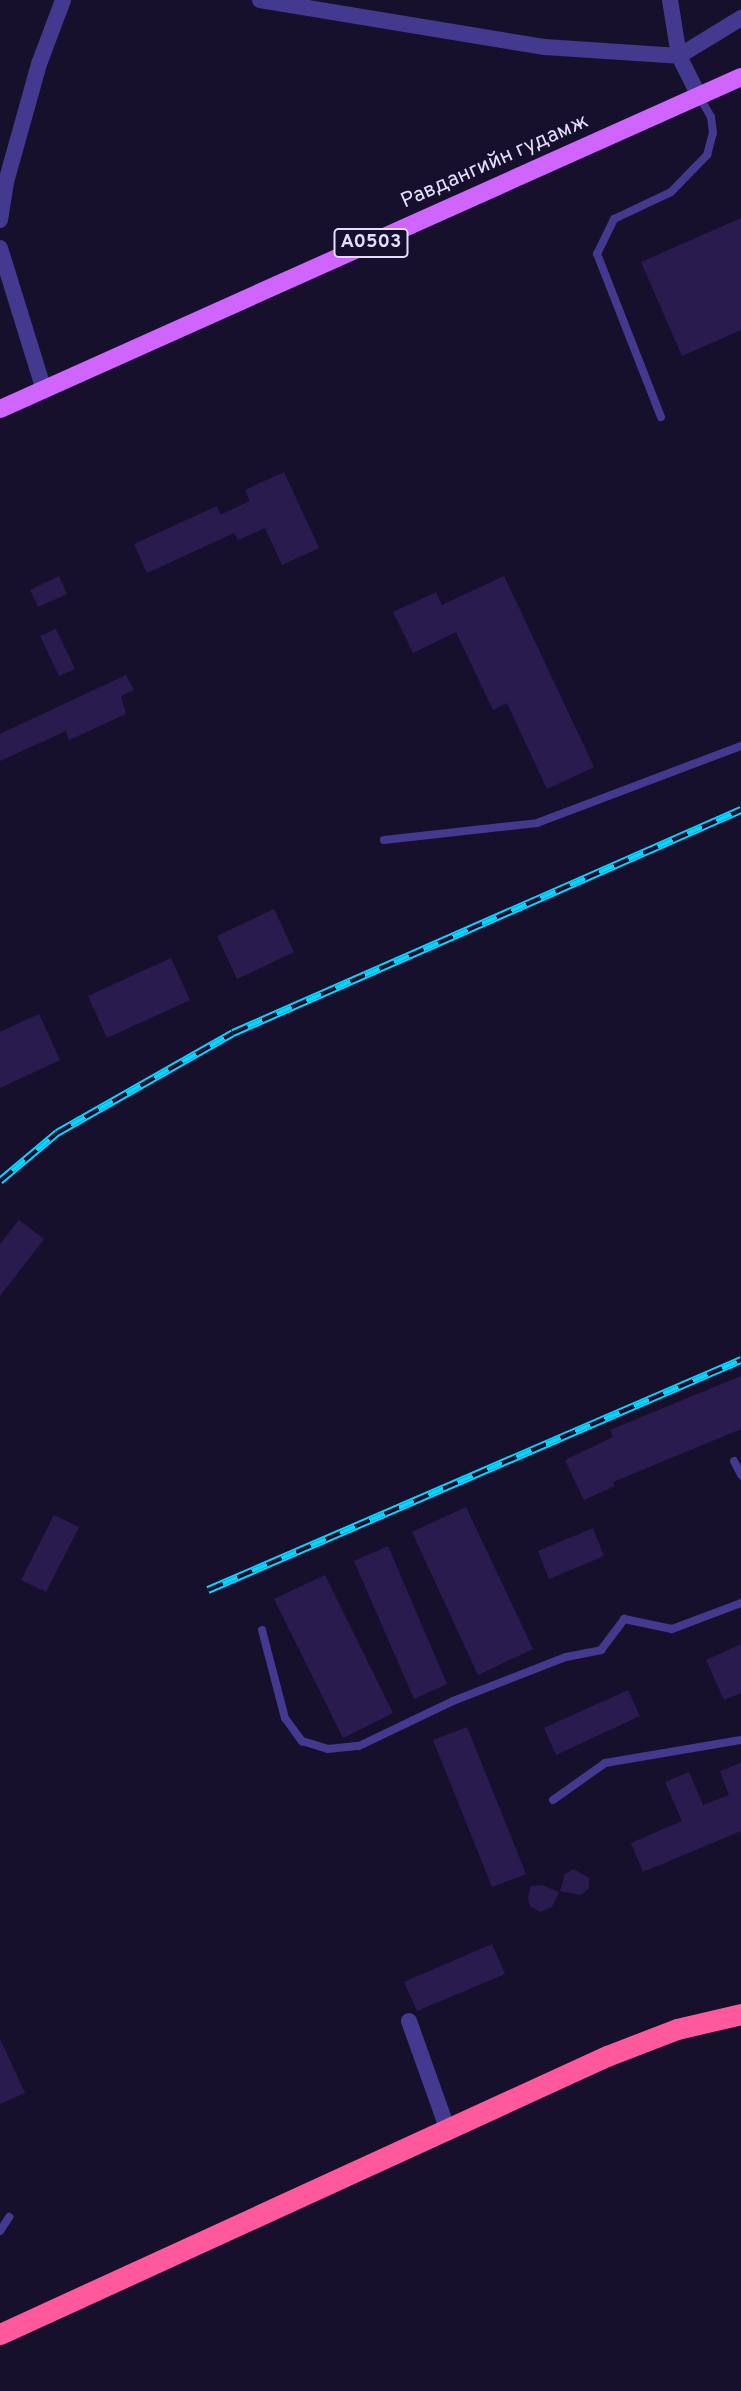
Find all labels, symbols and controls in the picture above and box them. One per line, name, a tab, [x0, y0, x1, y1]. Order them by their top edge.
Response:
street label: Равдангийн гудамж	[397, 109, 593, 215]
road number: A0503	[332, 228, 410, 258]

